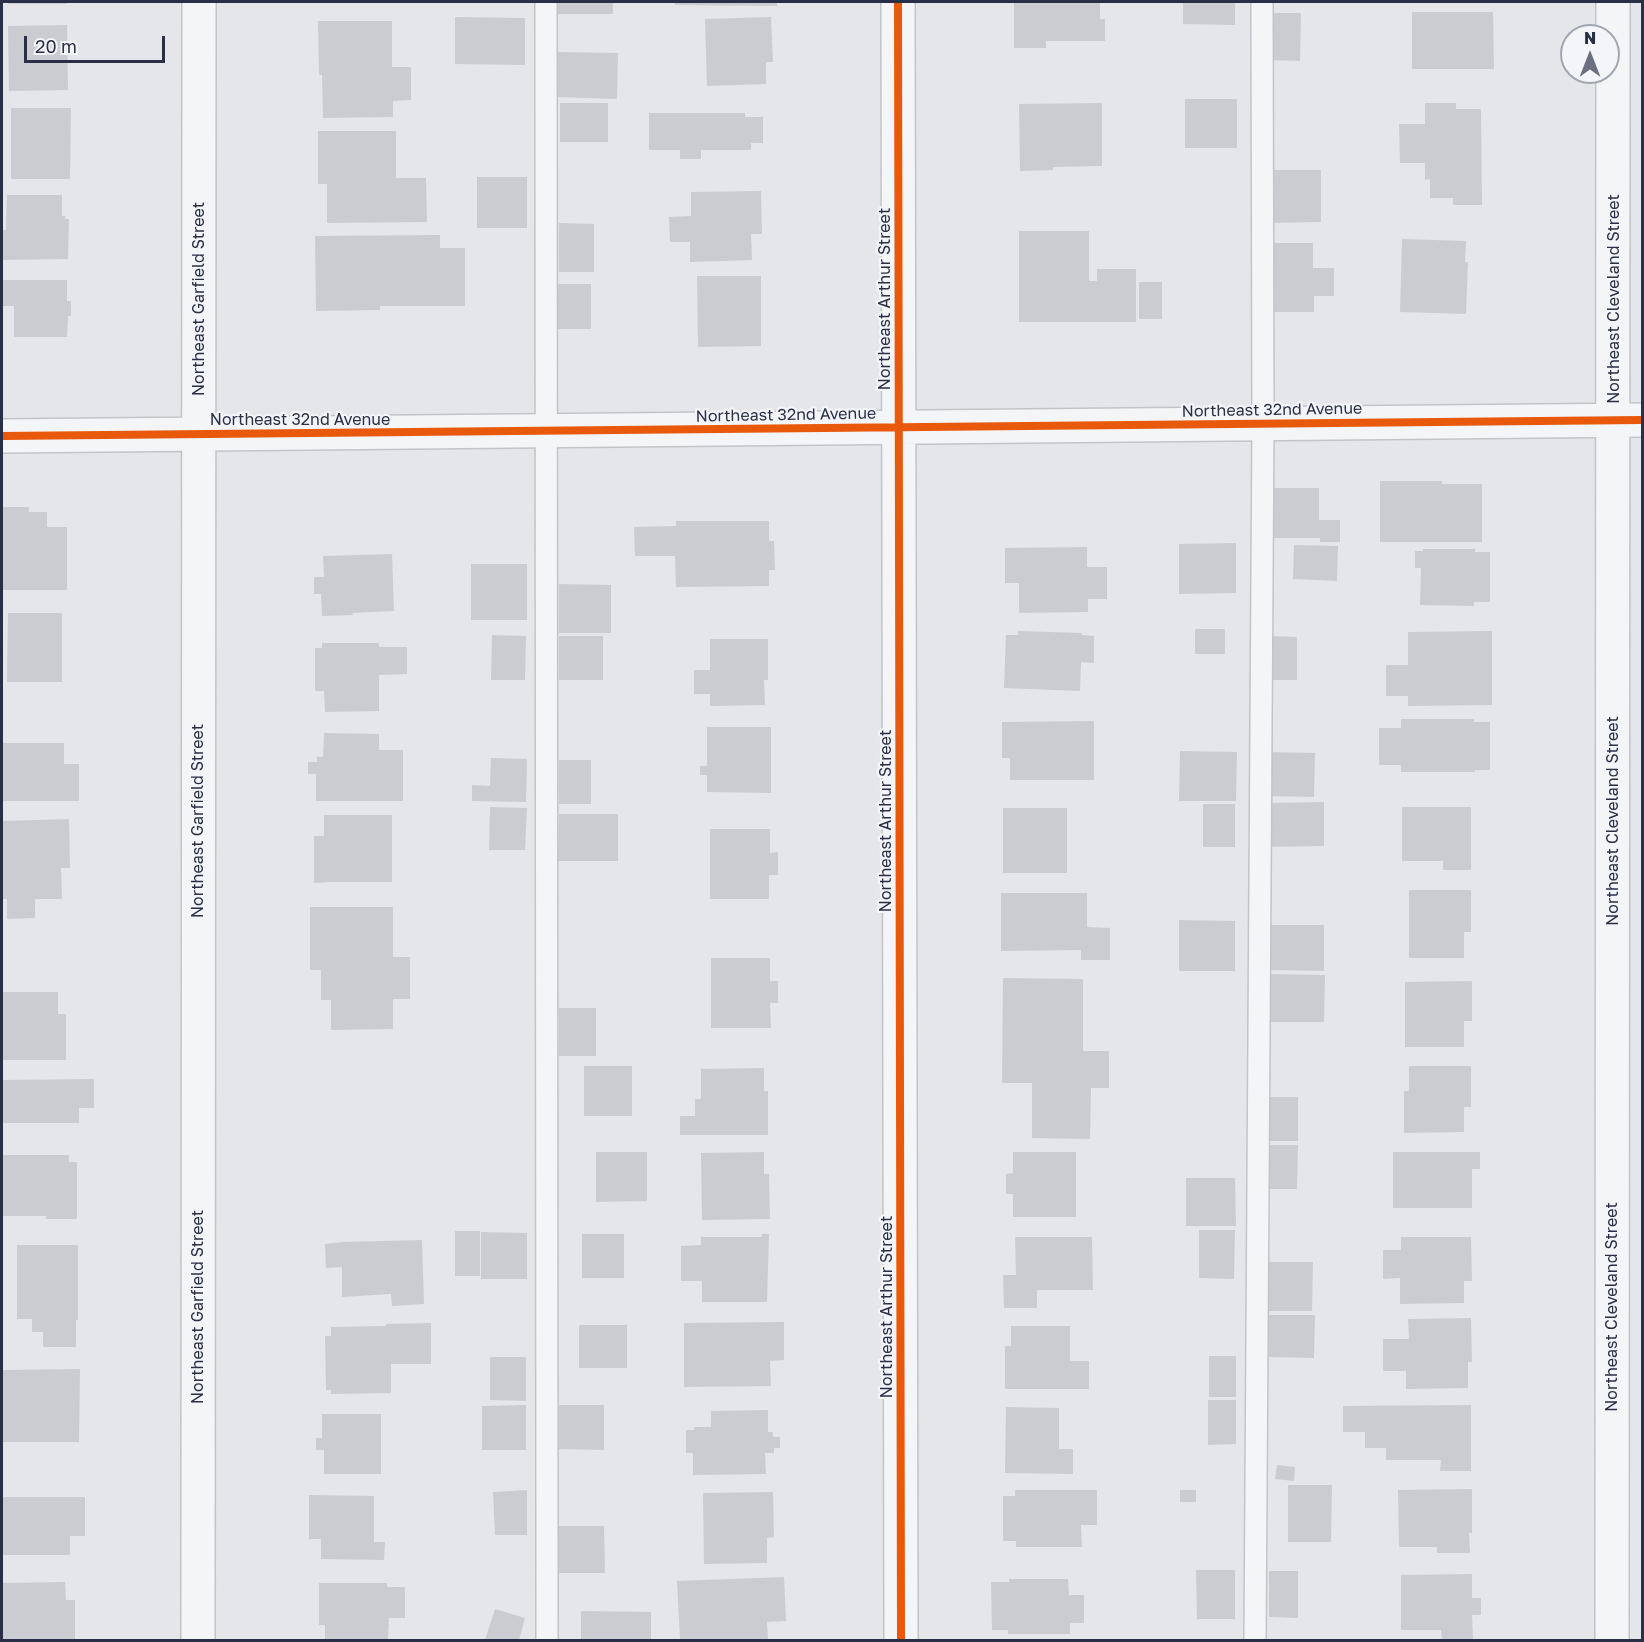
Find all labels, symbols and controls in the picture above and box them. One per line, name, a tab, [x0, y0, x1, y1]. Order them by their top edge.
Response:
scale bar	[27, 24, 168, 62]
north arrow	[1560, 24, 1620, 84]
text: N	[1584, 28, 1596, 48]
text: 20 m	[35, 35, 77, 57]
street label: Northeast Cleveland Street	[1604, 194, 1624, 404]
street label: Northeast Garfield Street	[189, 202, 209, 396]
street label: Northeast Arthur Street	[875, 208, 895, 390]
street label: Northeast 32nd Avenue	[1182, 399, 1362, 421]
street label: Northeast 32nd Avenue	[696, 404, 876, 426]
street label: Northeast 32nd Avenue	[210, 410, 390, 430]
street label: Northeast Cleveland Street	[1603, 716, 1623, 926]
street label: Northeast Garfield Street	[188, 724, 208, 918]
street label: Northeast Arthur Street	[876, 730, 896, 912]
street label: Northeast Cleveland Street	[1602, 1202, 1622, 1412]
street label: Northeast Garfield Street	[188, 1210, 208, 1404]
street label: Northeast Arthur Street	[877, 1216, 897, 1398]

